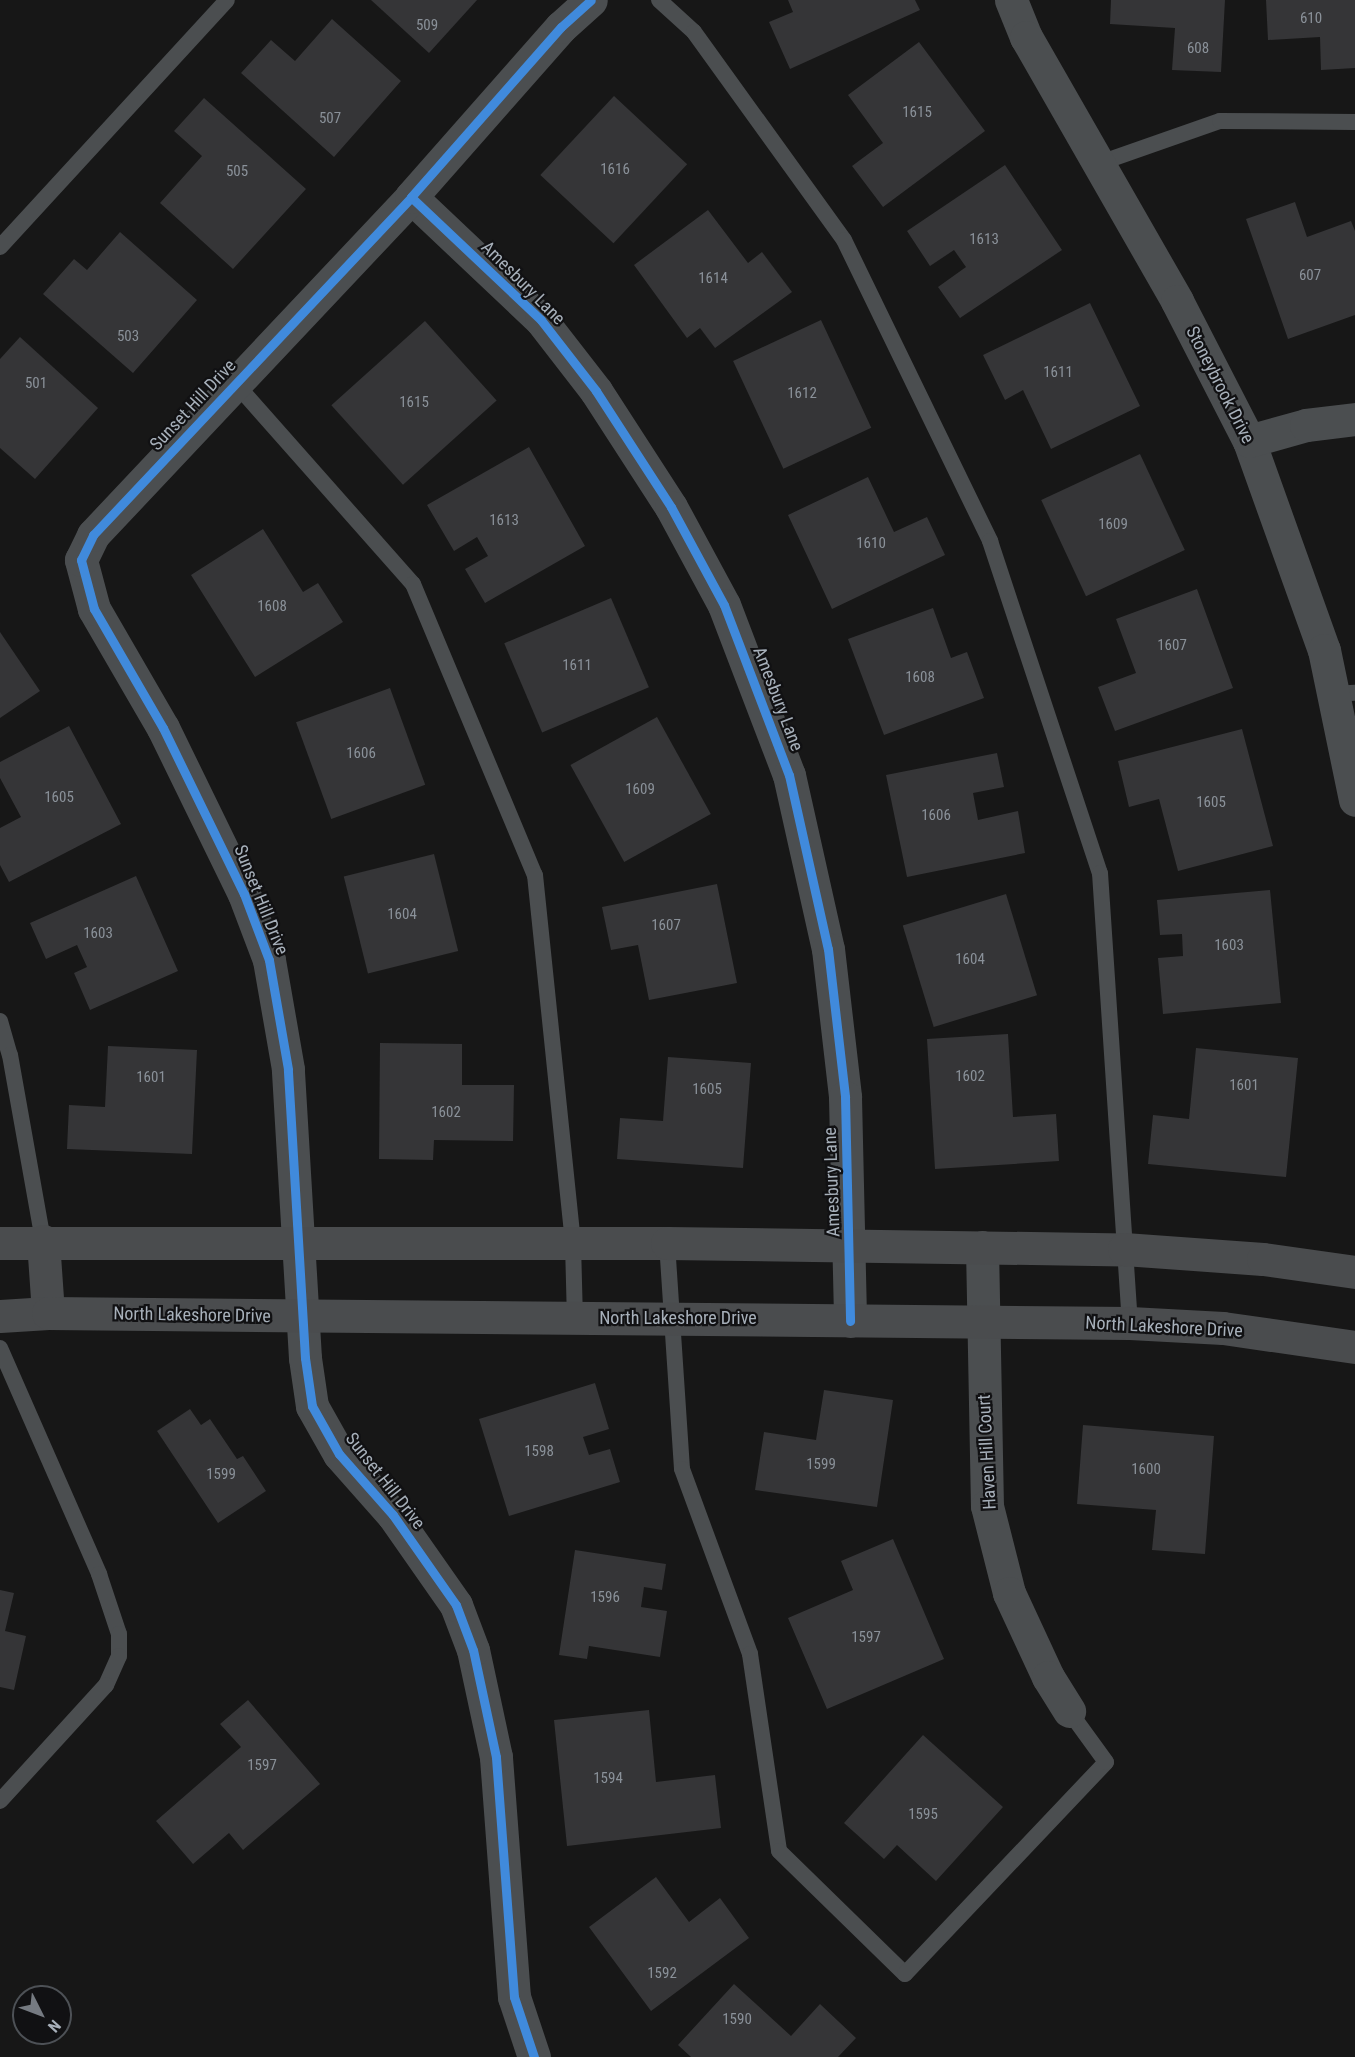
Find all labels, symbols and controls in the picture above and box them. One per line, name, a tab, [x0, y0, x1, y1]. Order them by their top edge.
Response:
house number: 610	[1300, 10, 1322, 28]
house number: 509	[416, 17, 438, 35]
house number: 608	[1187, 40, 1209, 58]
house number: 1615	[902, 104, 932, 122]
house number: 507	[319, 110, 341, 128]
house number: 1616	[600, 161, 630, 179]
house number: 505	[226, 163, 248, 181]
house number: 1613	[969, 231, 999, 249]
street label: Amesbury Lane	[477, 237, 569, 329]
house number: 607	[1299, 267, 1321, 285]
house number: 1614	[698, 270, 728, 288]
street label: Stoneybrook Drive	[1181, 323, 1259, 447]
house number: 503	[117, 328, 139, 346]
street label: Sunset Hill Drive	[145, 355, 241, 455]
house number: 1611	[1043, 364, 1073, 382]
house number: 501	[25, 375, 47, 393]
house number: 1612	[787, 385, 817, 403]
house number: 1615	[399, 394, 429, 412]
house number: 1613	[489, 512, 519, 530]
house number: 1609	[1098, 516, 1128, 534]
house number: 1610	[856, 535, 886, 553]
house number: 1608	[257, 598, 287, 616]
house number: 1607	[1157, 637, 1187, 655]
street label: Amesbury Lane	[748, 644, 808, 754]
house number: 1611	[562, 657, 592, 675]
house number: 1608	[905, 669, 935, 687]
house number: 1606	[346, 745, 376, 763]
house number: 1609	[625, 781, 655, 799]
house number: 1605	[44, 789, 74, 807]
house number: 1605	[1196, 794, 1226, 812]
house number: 1606	[921, 807, 951, 825]
street label: Sunset Hill Drive	[229, 842, 293, 958]
house number: 1604	[387, 906, 417, 924]
house number: 1607	[651, 917, 681, 935]
house number: 1603	[83, 925, 113, 943]
house number: 1603	[1214, 937, 1244, 955]
house number: 1604	[955, 951, 985, 969]
house number: 1602	[955, 1068, 985, 1086]
house number: 1601	[136, 1069, 166, 1087]
house number: 1601	[1229, 1077, 1259, 1095]
house number: 1605	[692, 1081, 722, 1099]
house number: 1602	[431, 1104, 461, 1122]
street label: Amesbury Lane	[819, 1127, 845, 1237]
street label: North Lakeshore Drive	[113, 1303, 271, 1327]
street label: North Lakeshore Drive	[599, 1307, 757, 1329]
street label: North Lakeshore Drive	[1085, 1312, 1243, 1342]
street label: Haven Hill Court	[973, 1394, 1001, 1510]
street label: Sunset Hill Drive	[341, 1428, 429, 1534]
house number: 1598	[524, 1443, 554, 1461]
house number: 1599	[806, 1456, 836, 1474]
house number: 1600	[1131, 1461, 1161, 1479]
house number: 1599	[206, 1466, 236, 1484]
house number: 1596	[590, 1589, 620, 1607]
house number: 1597	[851, 1629, 881, 1647]
house number: 1597	[247, 1757, 277, 1775]
house number: 1594	[593, 1770, 623, 1788]
house number: 1595	[908, 1806, 938, 1824]
house number: 1592	[647, 1965, 677, 1983]
north arrow	[12, 1985, 72, 2045]
house number: 1590	[722, 2011, 752, 2029]
text: N	[44, 2016, 65, 2036]

